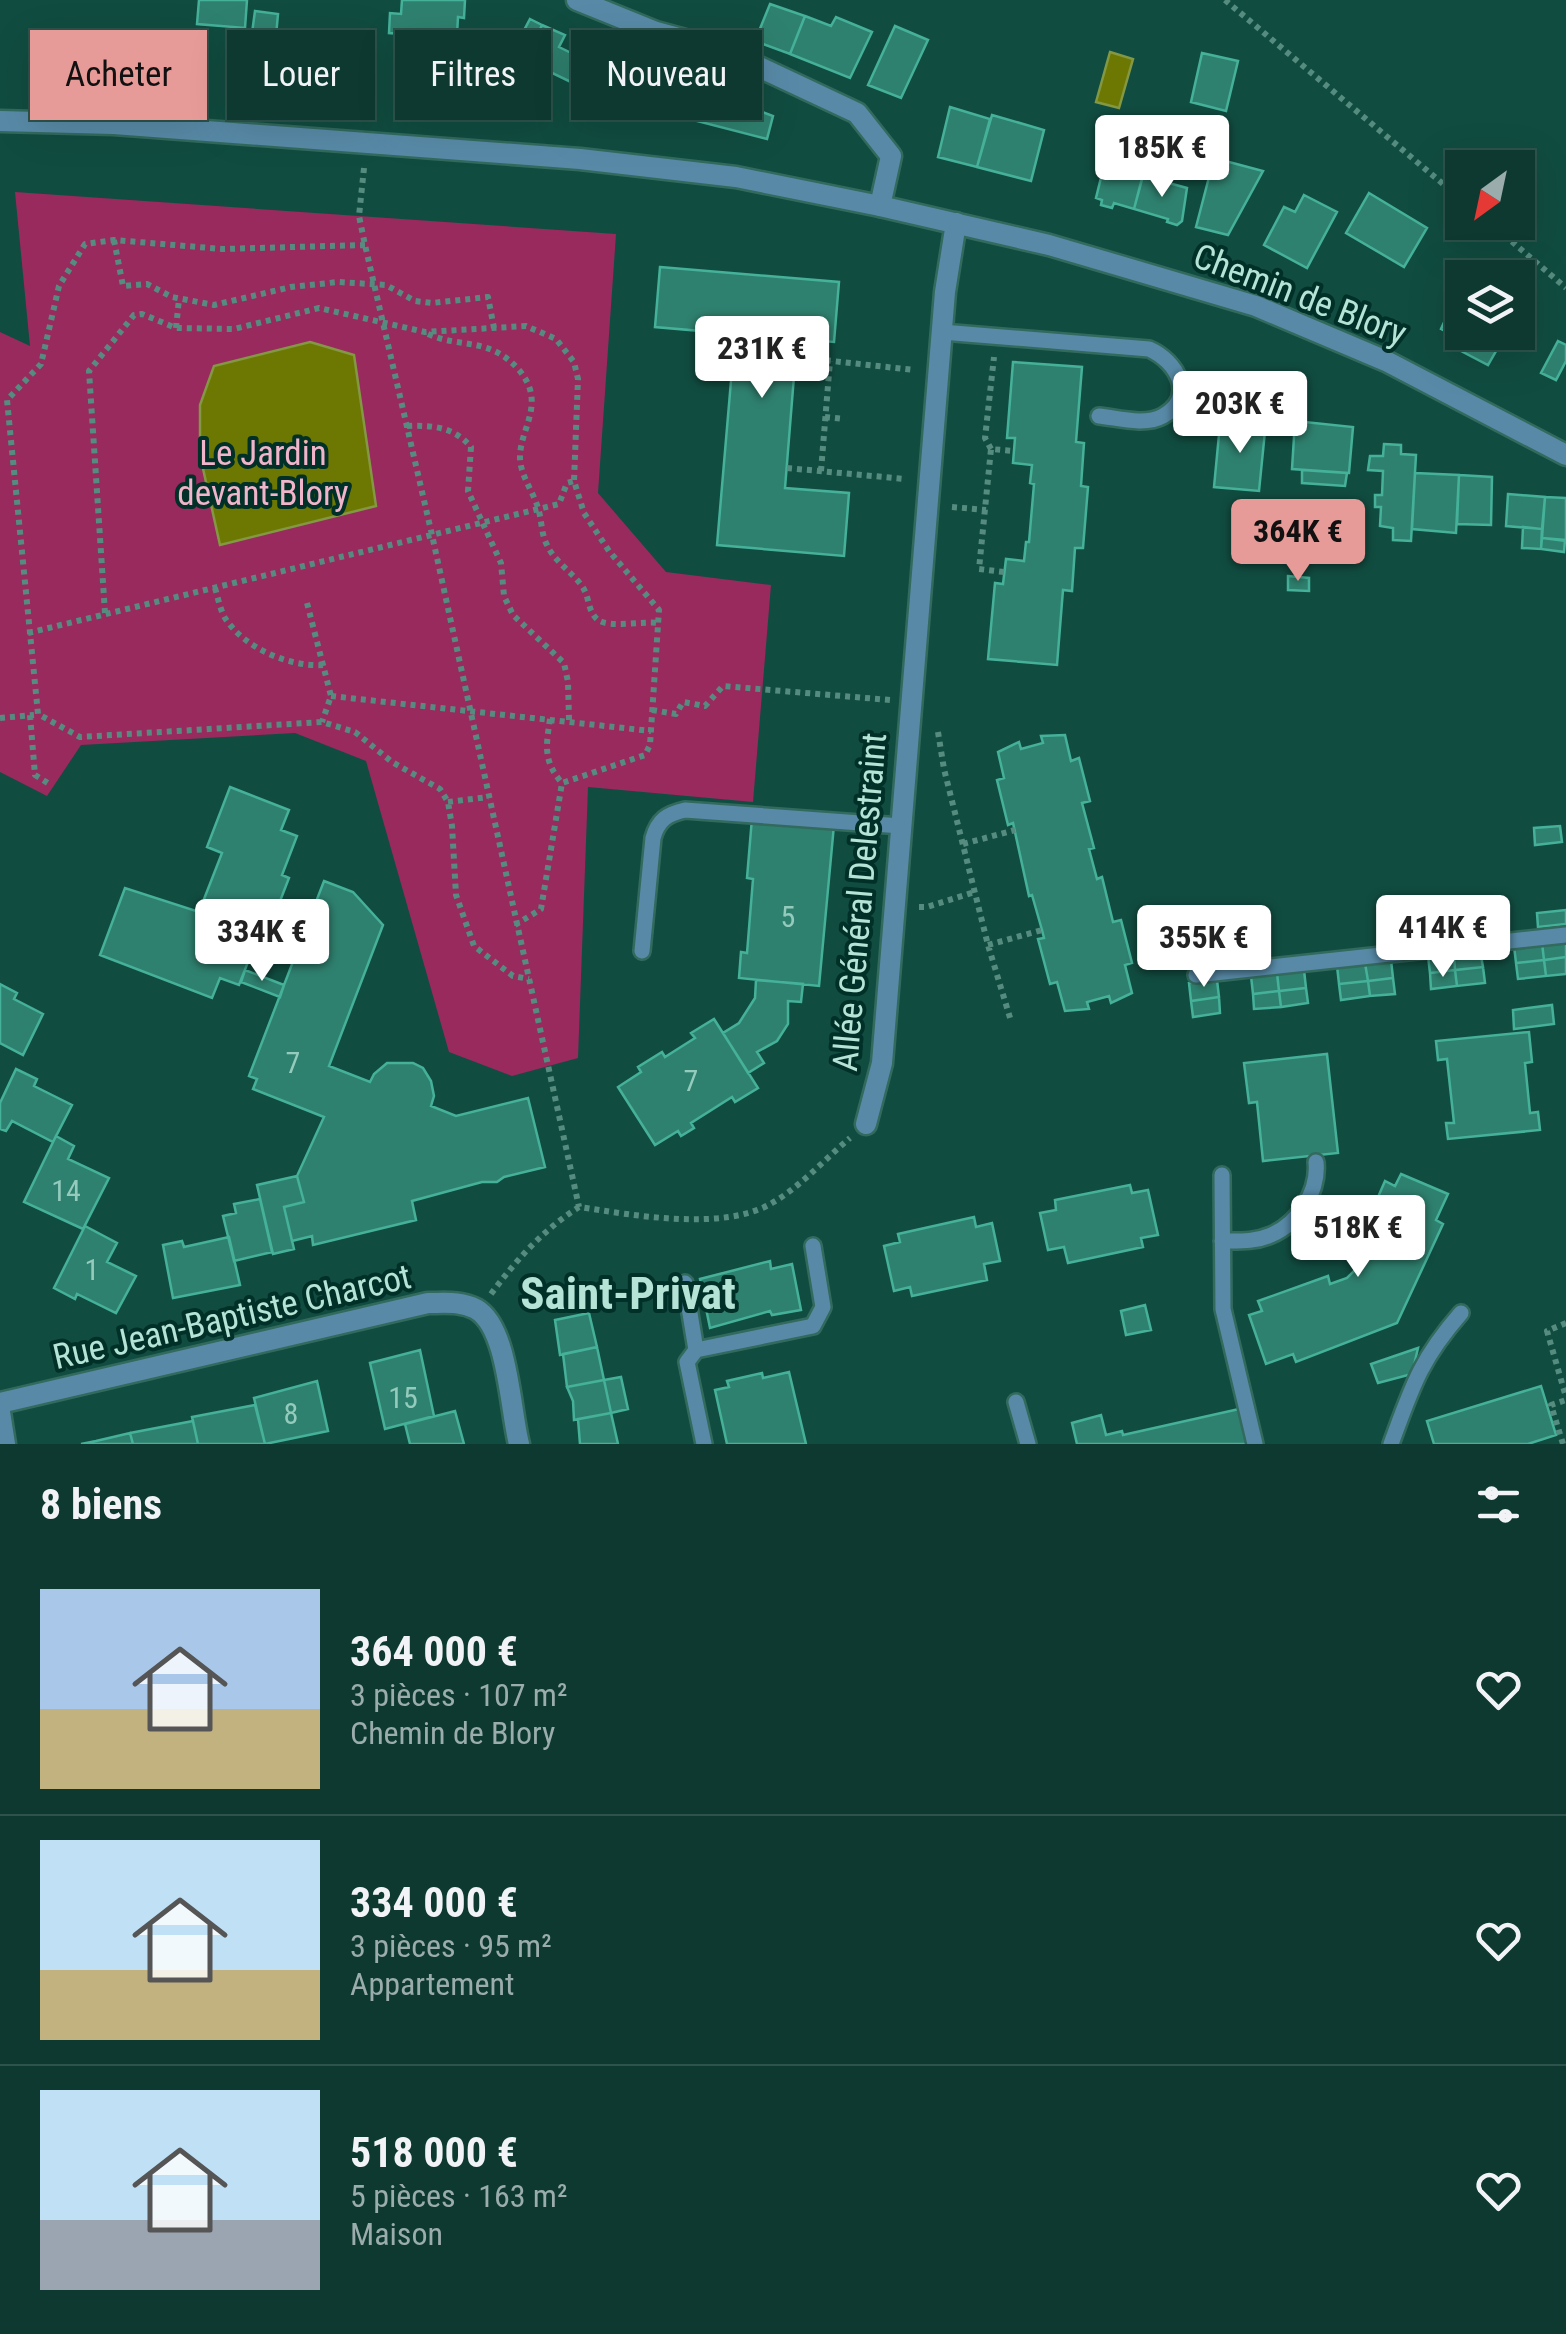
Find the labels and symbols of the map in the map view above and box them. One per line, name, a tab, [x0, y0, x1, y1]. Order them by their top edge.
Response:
pin: 185K €	[1081, 115, 1243, 200]
north arrow	[1445, 150, 1535, 240]
street label: Chemin de Blory	[1188, 236, 1412, 354]
pin: 231K €	[681, 316, 843, 401]
pin: 203K €	[1159, 371, 1321, 456]
park label: Le Jardin devant-Blory	[177, 433, 349, 514]
pin: 364K €	[1217, 499, 1379, 584]
street label: Allée Général Delestraint	[825, 731, 895, 1073]
pin: 414K €	[1362, 895, 1524, 980]
pin: 334K €	[181, 899, 343, 984]
house number: 5	[781, 899, 795, 934]
pin: 355K €	[1123, 905, 1285, 990]
house number: 7	[286, 1045, 300, 1080]
house number: 7	[684, 1063, 698, 1098]
house number: 14	[51, 1173, 81, 1208]
pin: 518K €	[1277, 1195, 1439, 1280]
house number: 1	[85, 1252, 99, 1287]
street label: Rue Jean-Baptiste Charcot	[49, 1256, 415, 1378]
district label: Saint-Privat	[520, 1267, 736, 1320]
house number: 15	[388, 1380, 418, 1415]
house number: 8	[284, 1396, 298, 1431]

